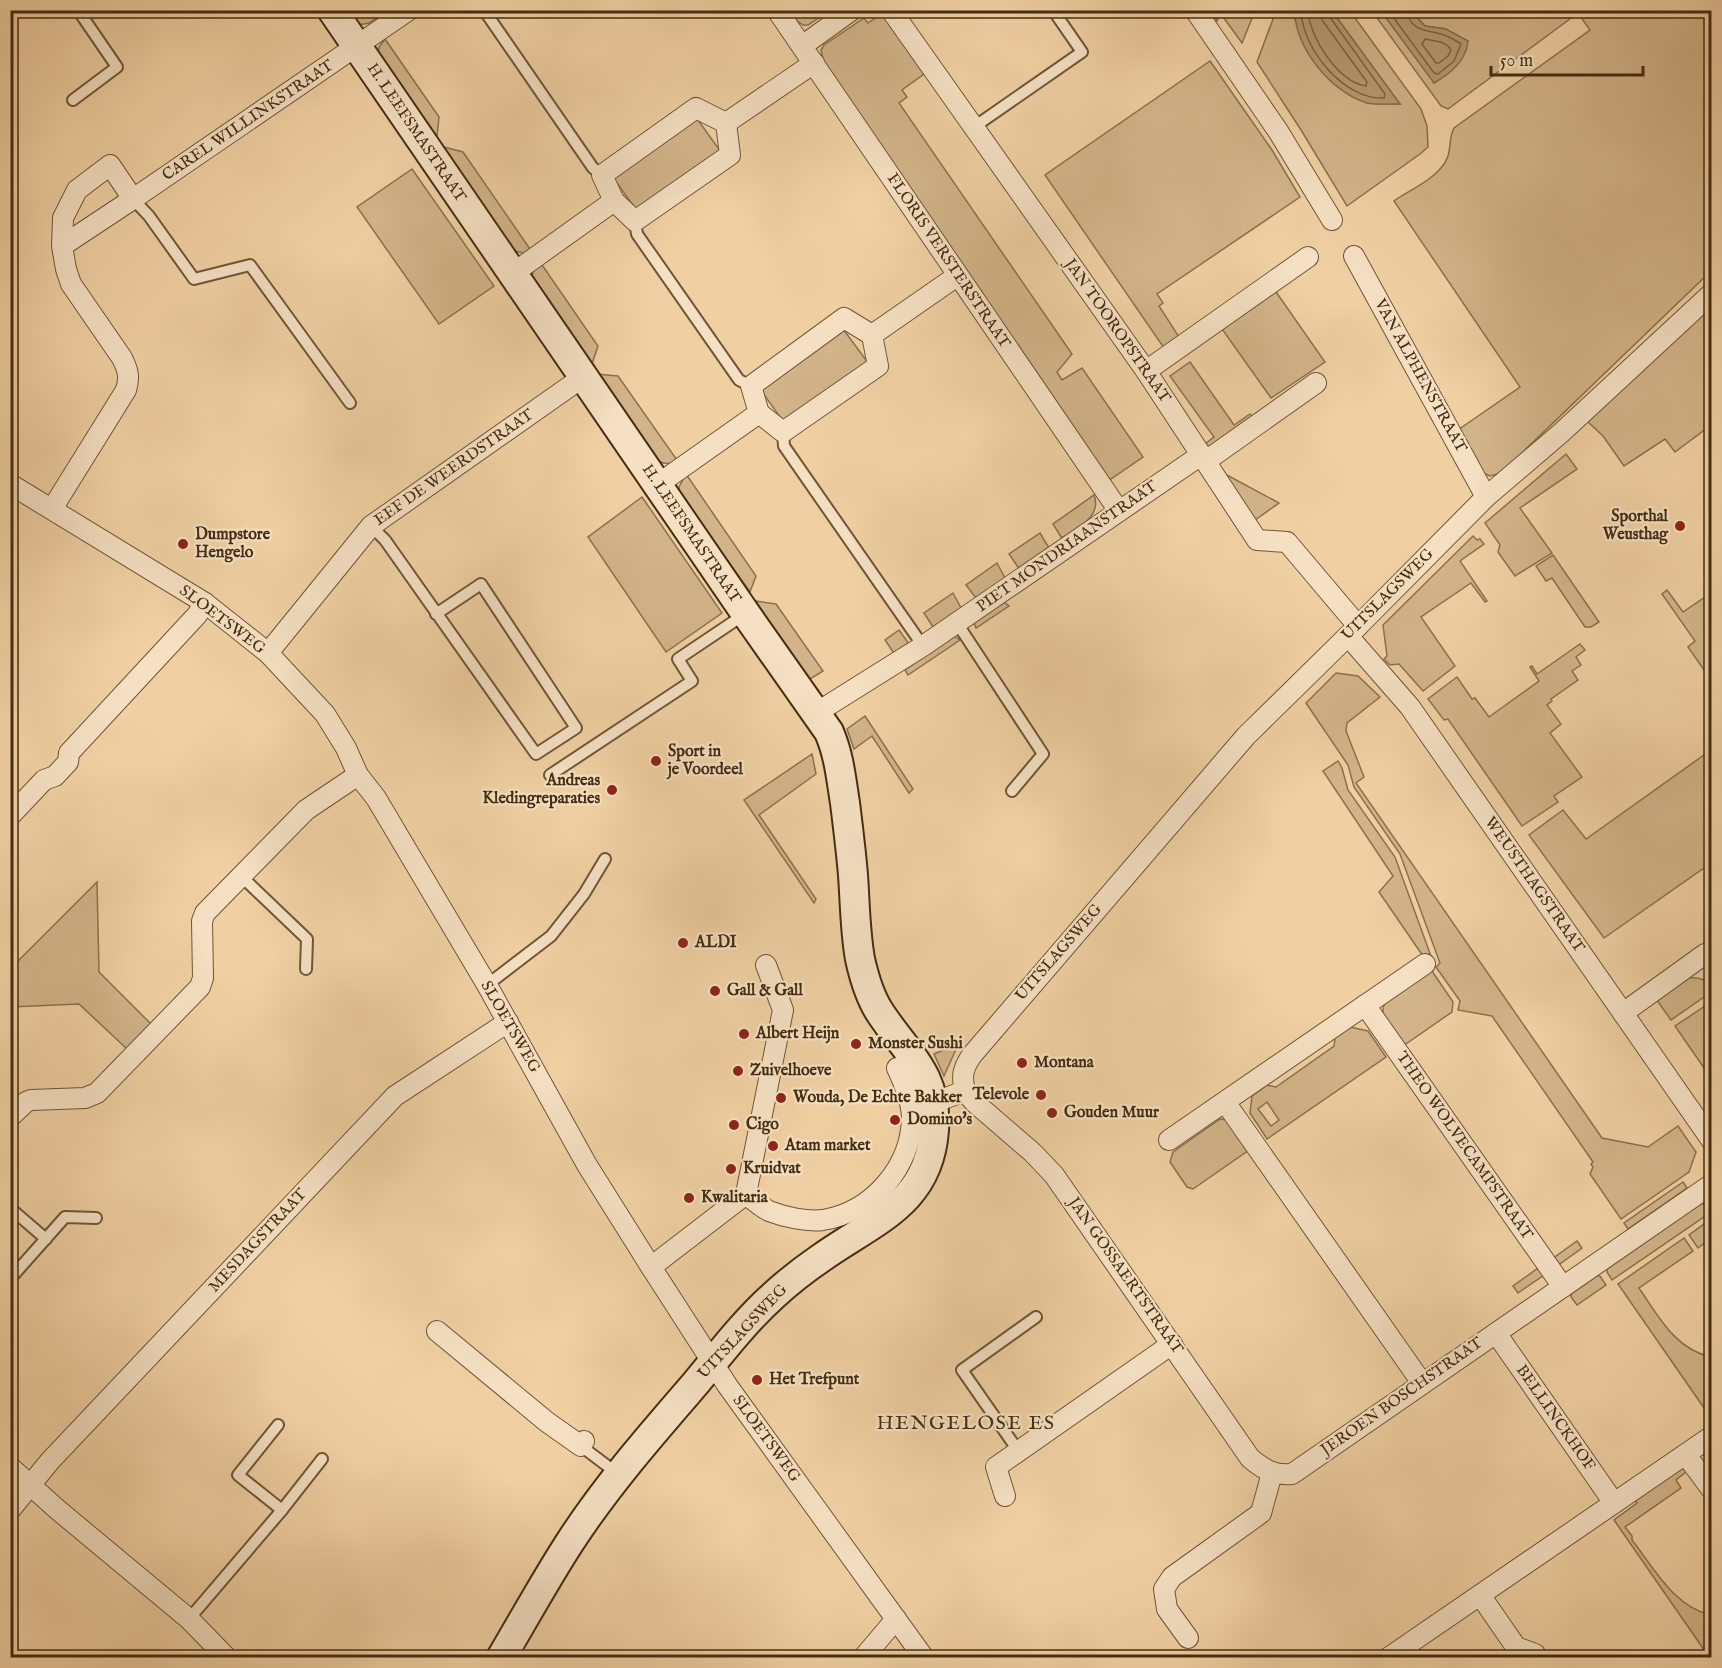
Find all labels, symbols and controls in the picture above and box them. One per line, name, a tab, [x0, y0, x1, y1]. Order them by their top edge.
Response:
scale bar	[1491, 39, 1642, 77]
text: 50 m	[1500, 50, 1533, 73]
street label: CAREL WILLINKSTRAAT	[159, 56, 338, 186]
street label: H. LEEFSMASTRAAT	[362, 60, 470, 207]
street label: FLORIS VERSTERSTRAAT	[882, 170, 1014, 353]
street label: JAN TOOROPSTRAAT	[1059, 253, 1175, 407]
street label: VAN ALPHENSTRAAT	[1369, 295, 1471, 457]
street label: EEF DE WEERDSTRAAT	[370, 405, 538, 531]
street label: H. LEEFSMASTRAAT	[637, 461, 745, 608]
street label: PIET MONDRIAANSTRAAT	[973, 477, 1161, 617]
place label: Sporthal Weusthag	[1602, 507, 1669, 545]
marker: Sporthal Weusthag	[1673, 519, 1687, 533]
place label: Dumpstore Hengelo	[195, 525, 271, 563]
marker: Dumpstore Hengelo	[176, 537, 190, 551]
street label: UITSLAGSWEG	[1338, 545, 1438, 645]
street label: SLOETSWEG	[175, 581, 269, 659]
place label: Sport in je Voordeel	[666, 742, 744, 780]
marker: Sport in je Voordeel	[649, 754, 663, 768]
place label: Andreas Kledingreparaties	[483, 771, 600, 809]
marker: Andreas Kledingreparaties	[605, 783, 619, 797]
street label: WEUSTHAGSTRAAT	[1480, 813, 1589, 957]
street label: UITSLAGSWEG	[1011, 900, 1107, 1006]
place label: ALDI	[694, 933, 737, 953]
marker: ALDI	[676, 936, 690, 950]
street label: SLOETSWEG	[476, 978, 544, 1077]
place label: Gall & Gall	[727, 981, 803, 1001]
marker: Gall & Gall	[708, 984, 722, 998]
place label: Albert Heijn	[755, 1024, 840, 1044]
marker: Albert Heijn	[737, 1027, 751, 1041]
place label: Monster Sushi	[868, 1034, 963, 1054]
marker: Monster Sushi	[849, 1037, 863, 1051]
street label: THEO WOLVECAMPSTRAAT	[1391, 1048, 1537, 1244]
place label: Montana	[1034, 1053, 1095, 1073]
marker: Montana	[1015, 1056, 1029, 1070]
place label: Zuivelhoeve	[750, 1061, 832, 1081]
marker: Zuivelhoeve	[731, 1064, 745, 1078]
place label: Televole	[972, 1085, 1030, 1105]
place label: Wouda, De Echte Bakker	[792, 1088, 962, 1108]
marker: Televole	[1034, 1088, 1048, 1102]
marker: Wouda, De Echte Bakker	[774, 1091, 788, 1105]
place label: Gouden Muur	[1064, 1103, 1159, 1123]
marker: Gouden Muur	[1045, 1106, 1059, 1120]
place label: Domino's	[907, 1110, 973, 1130]
marker: Domino's	[888, 1113, 902, 1127]
place label: Cigo	[746, 1115, 779, 1135]
marker: Cigo	[727, 1118, 741, 1132]
place label: Atam market	[784, 1136, 871, 1156]
marker: Atam market	[766, 1139, 780, 1153]
place label: Kruidvat	[743, 1159, 801, 1179]
marker: Kruidvat	[724, 1162, 738, 1176]
street label: MESDAGSTRAAT	[205, 1185, 312, 1297]
place label: Kwalitaria	[701, 1188, 769, 1208]
marker: Kwalitaria	[682, 1191, 696, 1205]
street label: JAN GOSSAERTSTRAAT	[1062, 1192, 1187, 1359]
street label: UITSLAGSWEG	[694, 1280, 792, 1384]
street label: JEROEN BOSCHSTRAAT	[1316, 1333, 1487, 1462]
street label: BELLINCKHOF	[1511, 1361, 1599, 1475]
place label: Het Trefpunt	[769, 1370, 860, 1390]
marker: Het Trefpunt	[750, 1373, 764, 1387]
street label: SLOETSWEG	[728, 1392, 804, 1487]
district label: HENGELOSE ES	[876, 1411, 1056, 1436]

